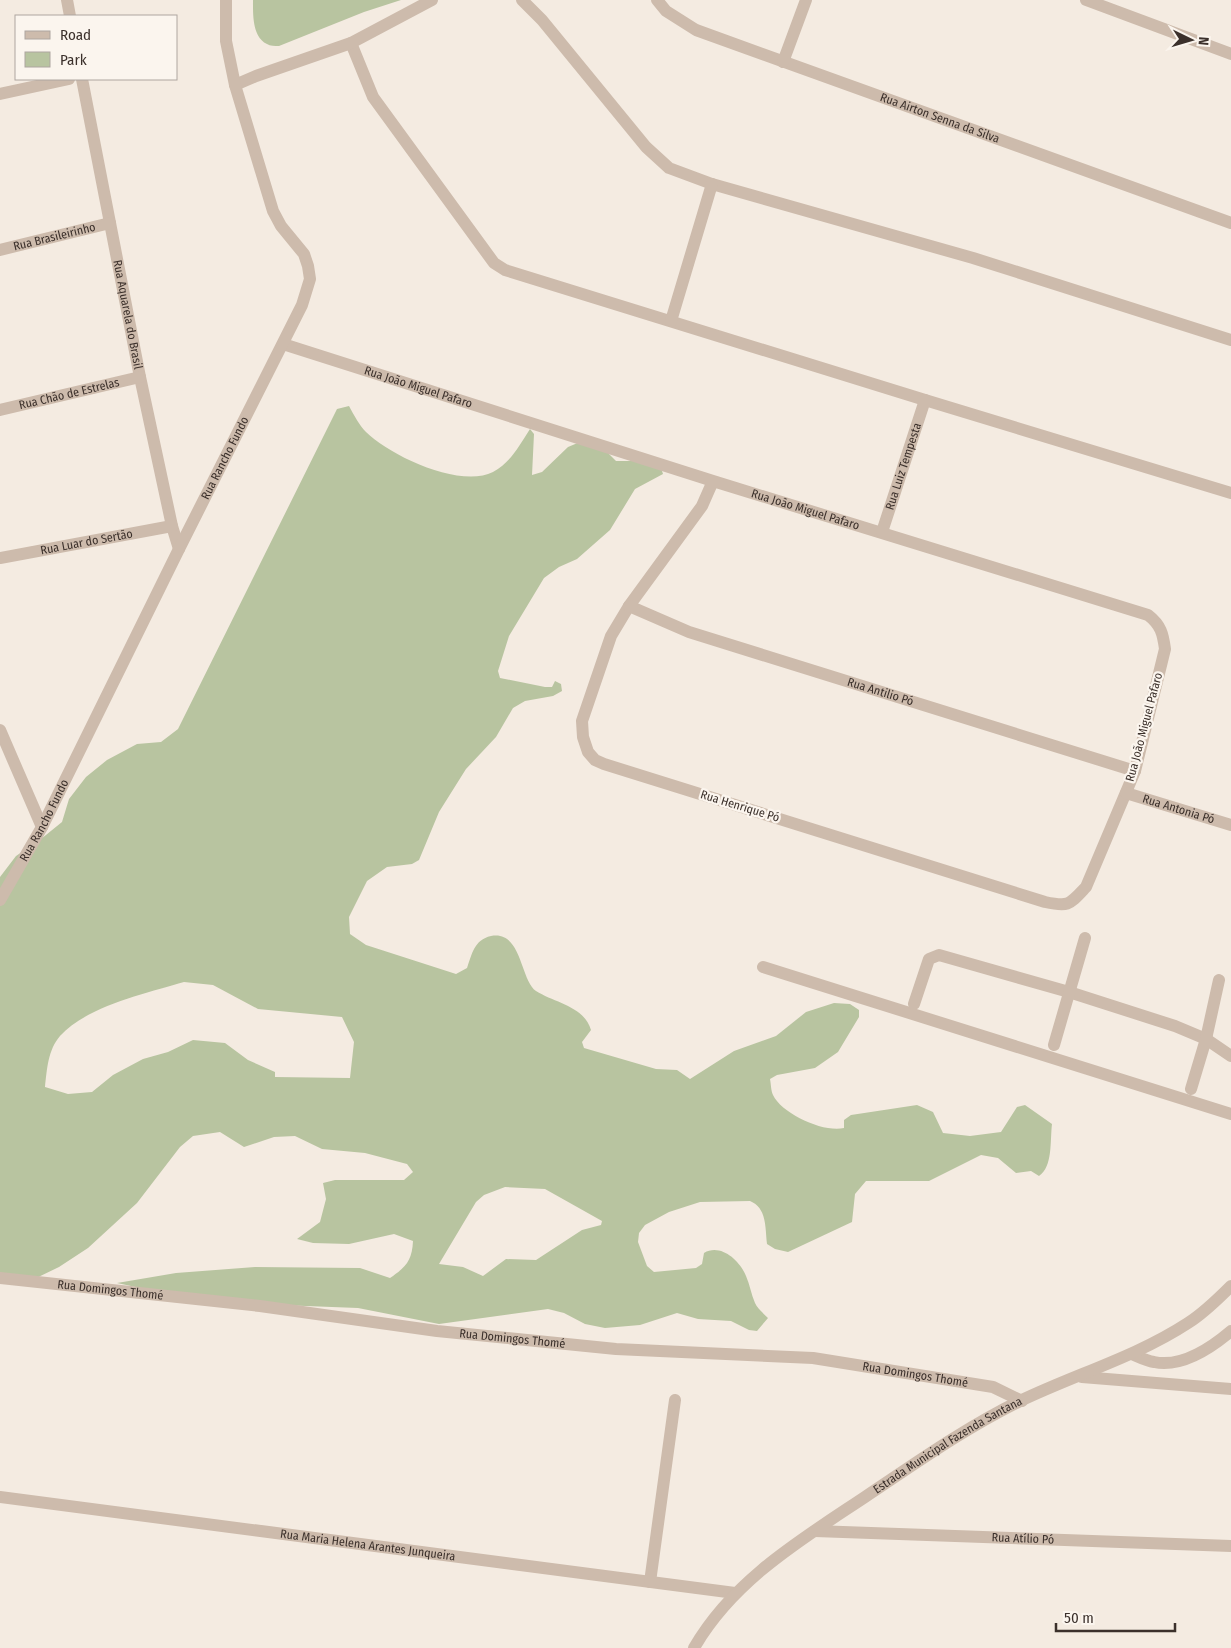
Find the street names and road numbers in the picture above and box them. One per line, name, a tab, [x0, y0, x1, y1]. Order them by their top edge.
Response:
street label: Rua Airton Senna da Silva	[878, 90, 1002, 146]
street label: Rua Brasileirinho	[12, 220, 97, 253]
street label: Rua Aquarela do Brasil	[110, 259, 145, 370]
street label: Rua João Miguel Pafaro	[363, 363, 474, 411]
street label: Rua Chão de Estrelas	[18, 375, 121, 412]
street label: Rua Rancho Fundo	[198, 414, 252, 502]
street label: Rua Luiz Tempesta	[883, 421, 924, 512]
street label: Rua João Miguel Pafaro	[750, 486, 861, 533]
street label: Rua Luar do Sertão	[39, 526, 134, 557]
street label: Rua João Miguel Pafaro	[1123, 671, 1165, 783]
street label: Rua Antilio Pó	[846, 675, 915, 709]
street label: Rua Rancho Fundo	[17, 777, 71, 864]
street label: Rua Henrique Pó	[699, 787, 781, 825]
street label: Rua Antonia Pó	[1141, 791, 1216, 827]
street label: Rua Domingos Thomé	[57, 1277, 164, 1303]
street label: Rua Domingos Thomé	[459, 1326, 566, 1351]
street label: Rua Domingos Thomé	[862, 1359, 969, 1390]
street label: Estrada Municipal Fazenda Santana	[871, 1394, 1025, 1496]
street label: Rua Maria Helena Arantes Junqueira	[279, 1527, 456, 1563]
street label: Rua Atílio Pó	[991, 1530, 1054, 1547]

